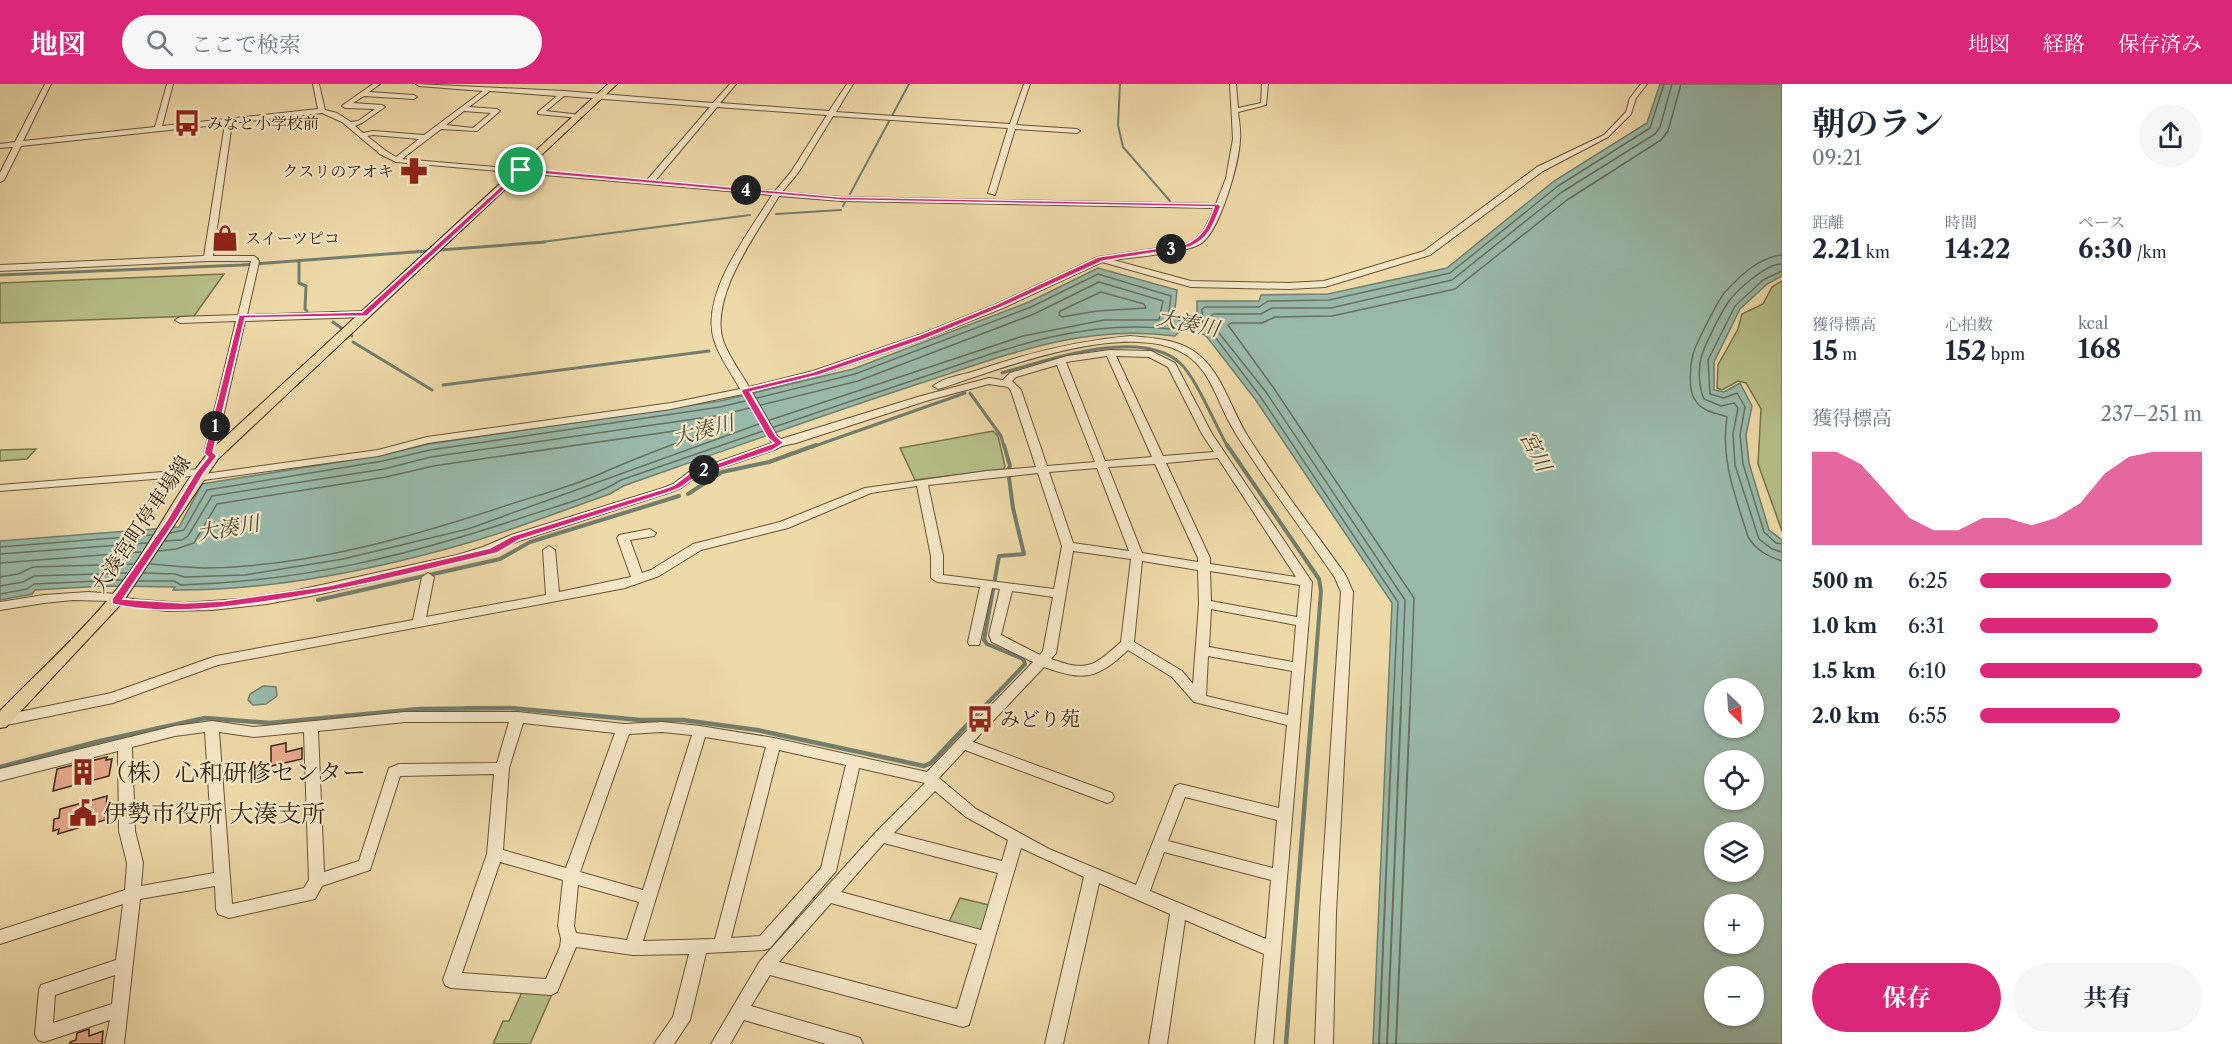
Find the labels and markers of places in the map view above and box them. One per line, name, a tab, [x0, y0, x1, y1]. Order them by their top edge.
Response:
bus stop icon: みなと小学校前	[172, 108, 202, 138]
place label: みなと小学校前	[207, 113, 319, 133]
pin	[495, 144, 546, 195]
pharmacy icon: クスリのアオキ	[399, 156, 429, 186]
place label: クスリのアオキ	[282, 161, 394, 181]
pin: 4	[731, 175, 761, 205]
shop icon: スイーツピコ	[210, 223, 240, 253]
place label: スイーツピコ	[245, 228, 340, 248]
pin: 3	[1156, 234, 1186, 264]
pin: 1	[200, 411, 230, 441]
pin: 2	[689, 455, 719, 485]
bus stop icon: みどり苑	[965, 704, 995, 734]
place label: みどり苑	[1000, 707, 1080, 731]
building icon: （株）心和研修センター	[68, 757, 98, 787]
place label: （株）心和研修センター	[103, 758, 366, 787]
public building icon: 伊勢市役所 大湊支所	[68, 798, 98, 828]
place label: 伊勢市役所 大湊支所	[103, 799, 325, 828]

